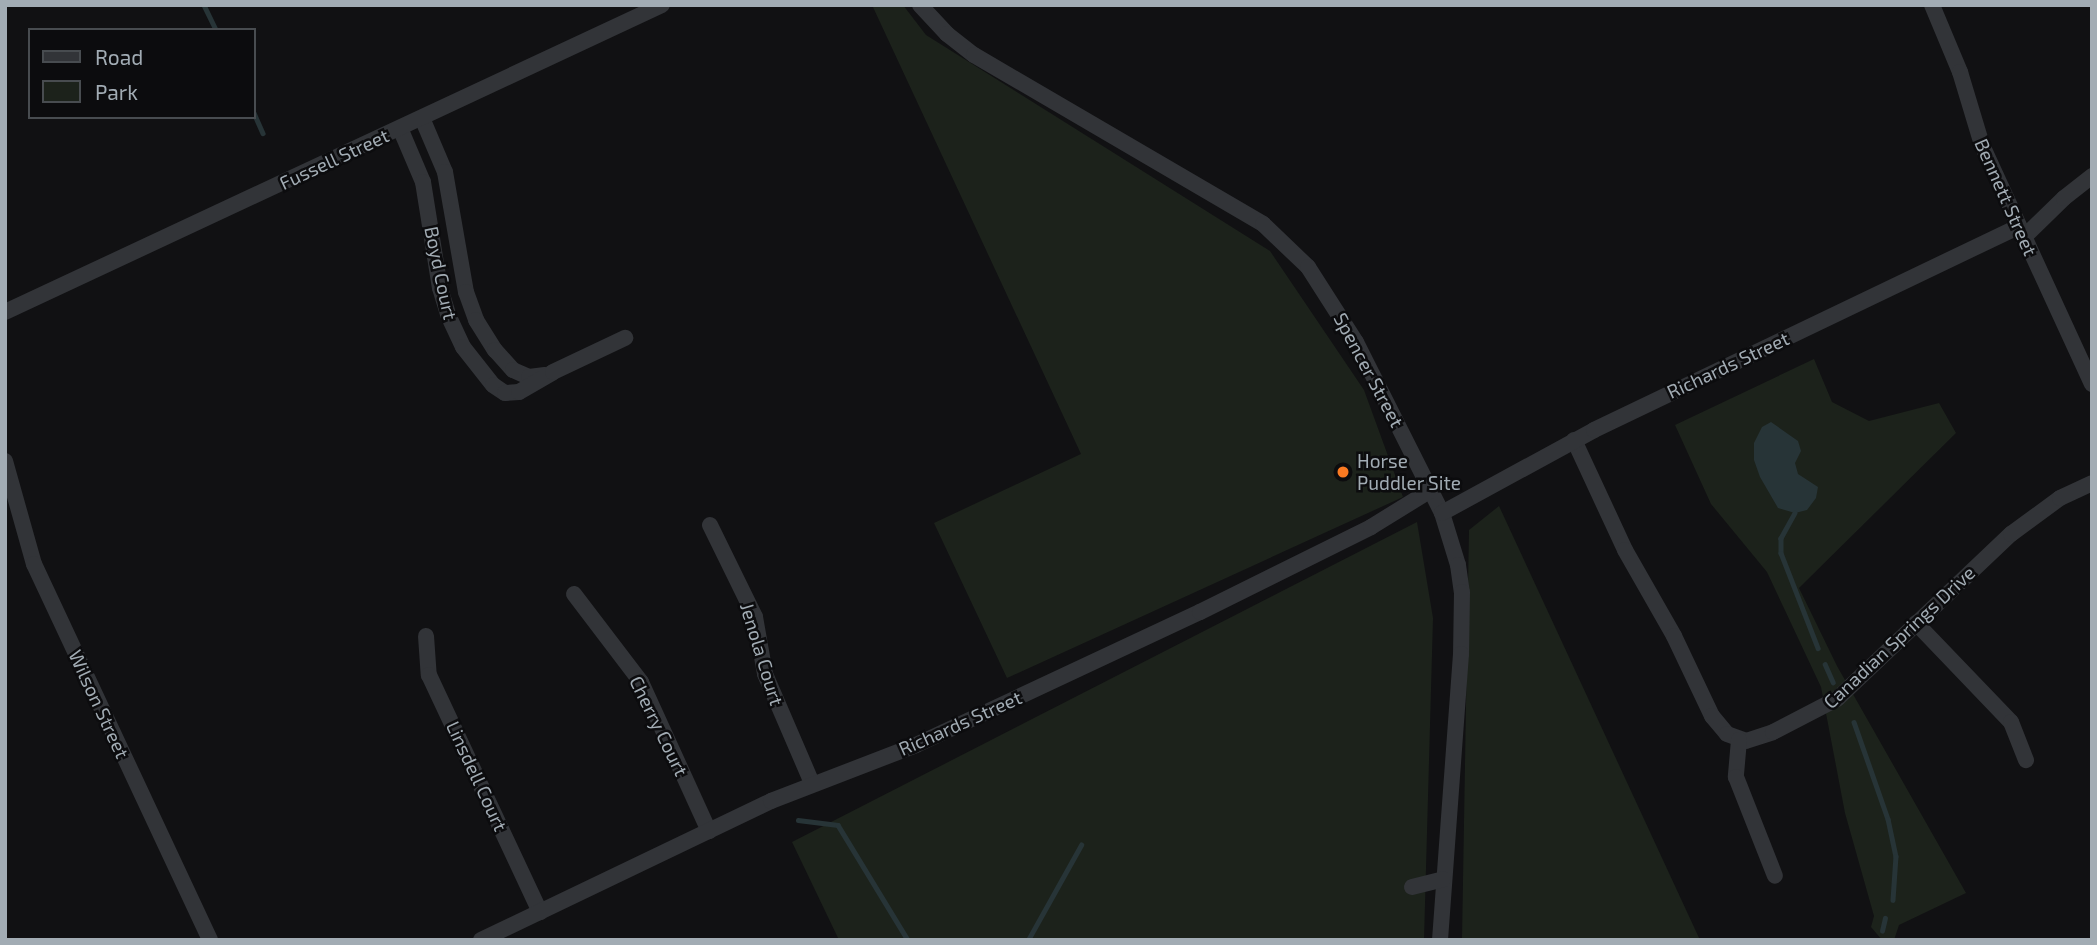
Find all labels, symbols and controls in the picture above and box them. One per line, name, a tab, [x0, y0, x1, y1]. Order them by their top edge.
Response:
legend	[28, 28, 256, 119]
text: Road	[95, 44, 143, 69]
text: Park	[95, 79, 138, 104]
street label: Fussell Street	[275, 124, 393, 194]
street label: Bennett Street	[1970, 135, 2042, 259]
street label: Boyd Court	[420, 224, 462, 322]
street label: Spencer Street	[1329, 309, 1409, 431]
street label: Richards Street	[1663, 327, 1793, 403]
place label: Horse Puddler Site	[1357, 450, 1461, 494]
marker: Horse Puddler Site	[1335, 464, 1351, 480]
street label: Canadian Springs Drive	[1819, 561, 1979, 713]
street label: Jenola Court	[736, 600, 788, 708]
street label: Wilson Street	[64, 646, 134, 762]
street label: Cherry Court	[625, 672, 693, 780]
street label: Richards Street	[895, 686, 1025, 760]
street label: Linsdell Court	[442, 717, 512, 835]

